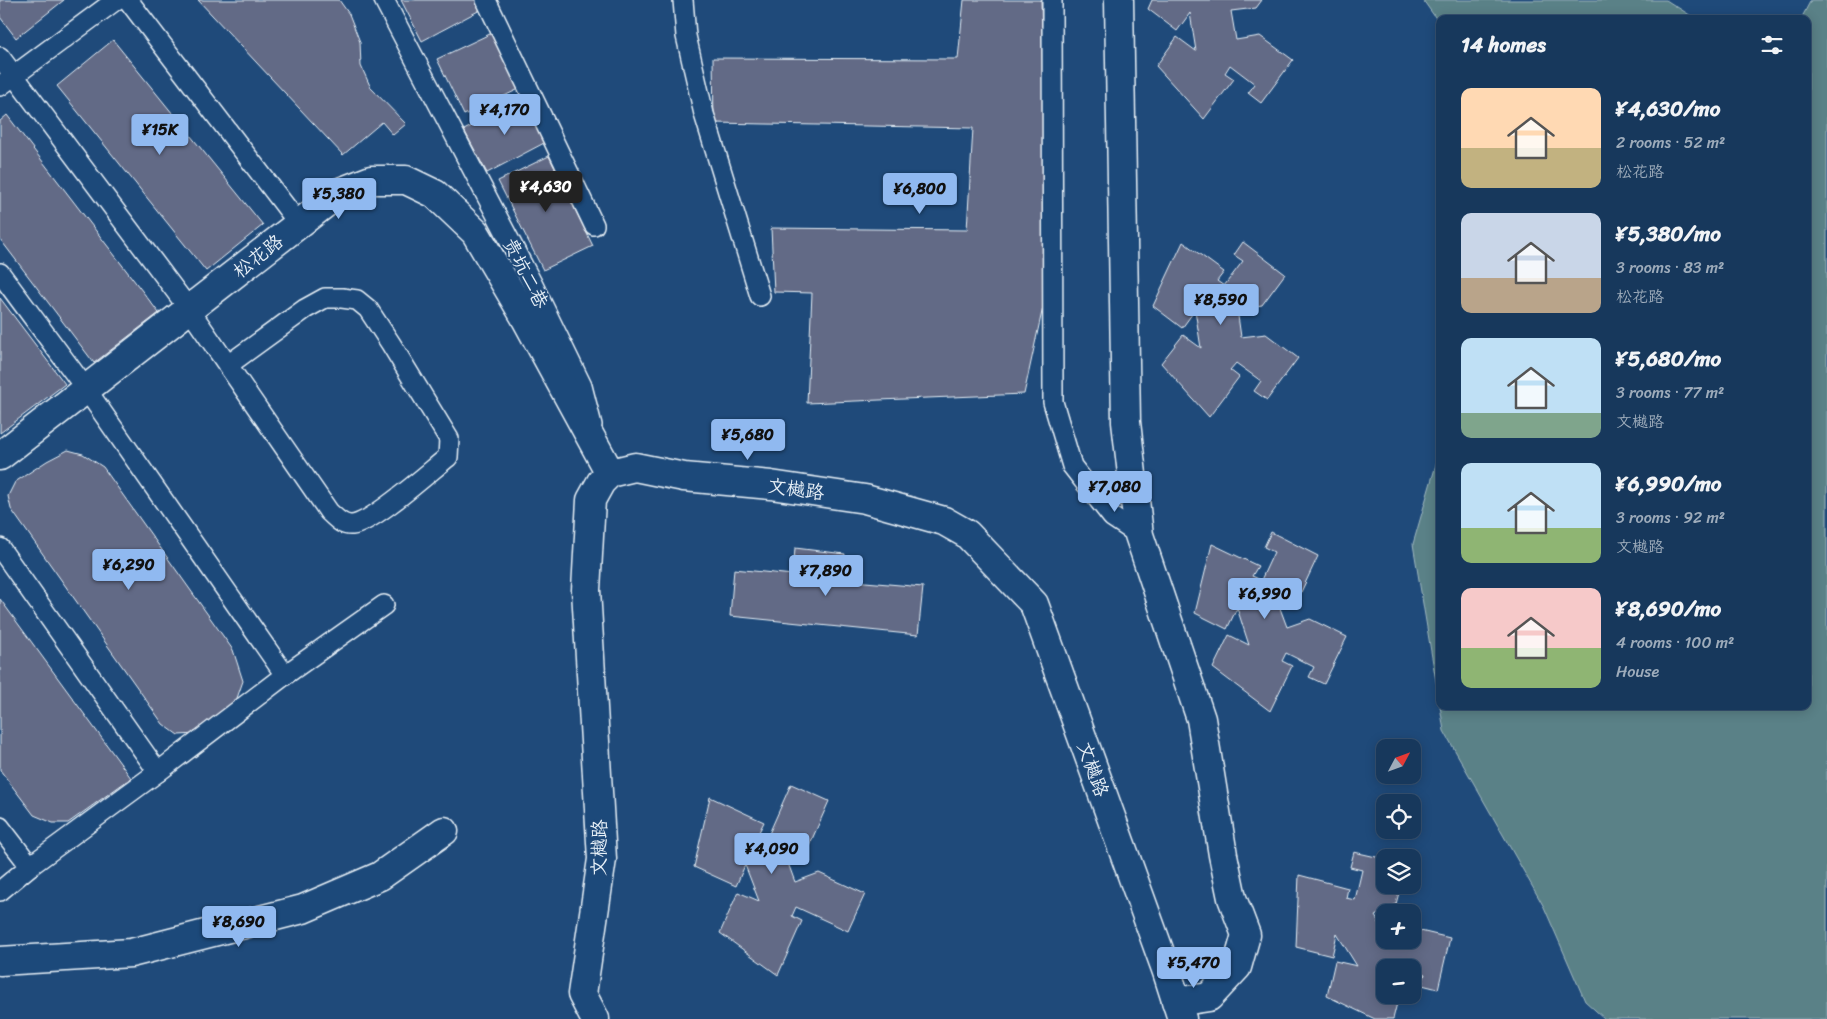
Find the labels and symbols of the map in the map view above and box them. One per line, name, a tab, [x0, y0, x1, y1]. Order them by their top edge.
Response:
pin: ¥4,170	[464, 94, 546, 136]
pin: ¥15K	[130, 114, 190, 156]
pin: ¥4,630	[505, 170, 587, 213]
pin: ¥6,800	[879, 172, 961, 215]
pin: ¥5,380	[298, 178, 380, 220]
street label: 松花路	[225, 225, 291, 287]
street label: 贵坑二巷	[494, 232, 558, 314]
pin: ¥8,590	[1180, 284, 1262, 326]
pin: ¥5,680	[707, 418, 789, 461]
street label: 文樾路	[765, 469, 827, 509]
pin: ¥7,080	[1074, 470, 1156, 513]
pin: ¥6,290	[88, 548, 170, 591]
pin: ¥7,890	[785, 554, 867, 597]
pin: ¥6,990	[1224, 578, 1306, 620]
street label: 文樾路	[1068, 737, 1118, 801]
north arrow	[1376, 739, 1421, 784]
street label: 文樾路	[582, 819, 616, 877]
pin: ¥4,090	[731, 832, 813, 875]
pin: ¥8,690	[198, 906, 280, 948]
pin: ¥5,470	[1153, 946, 1235, 989]

